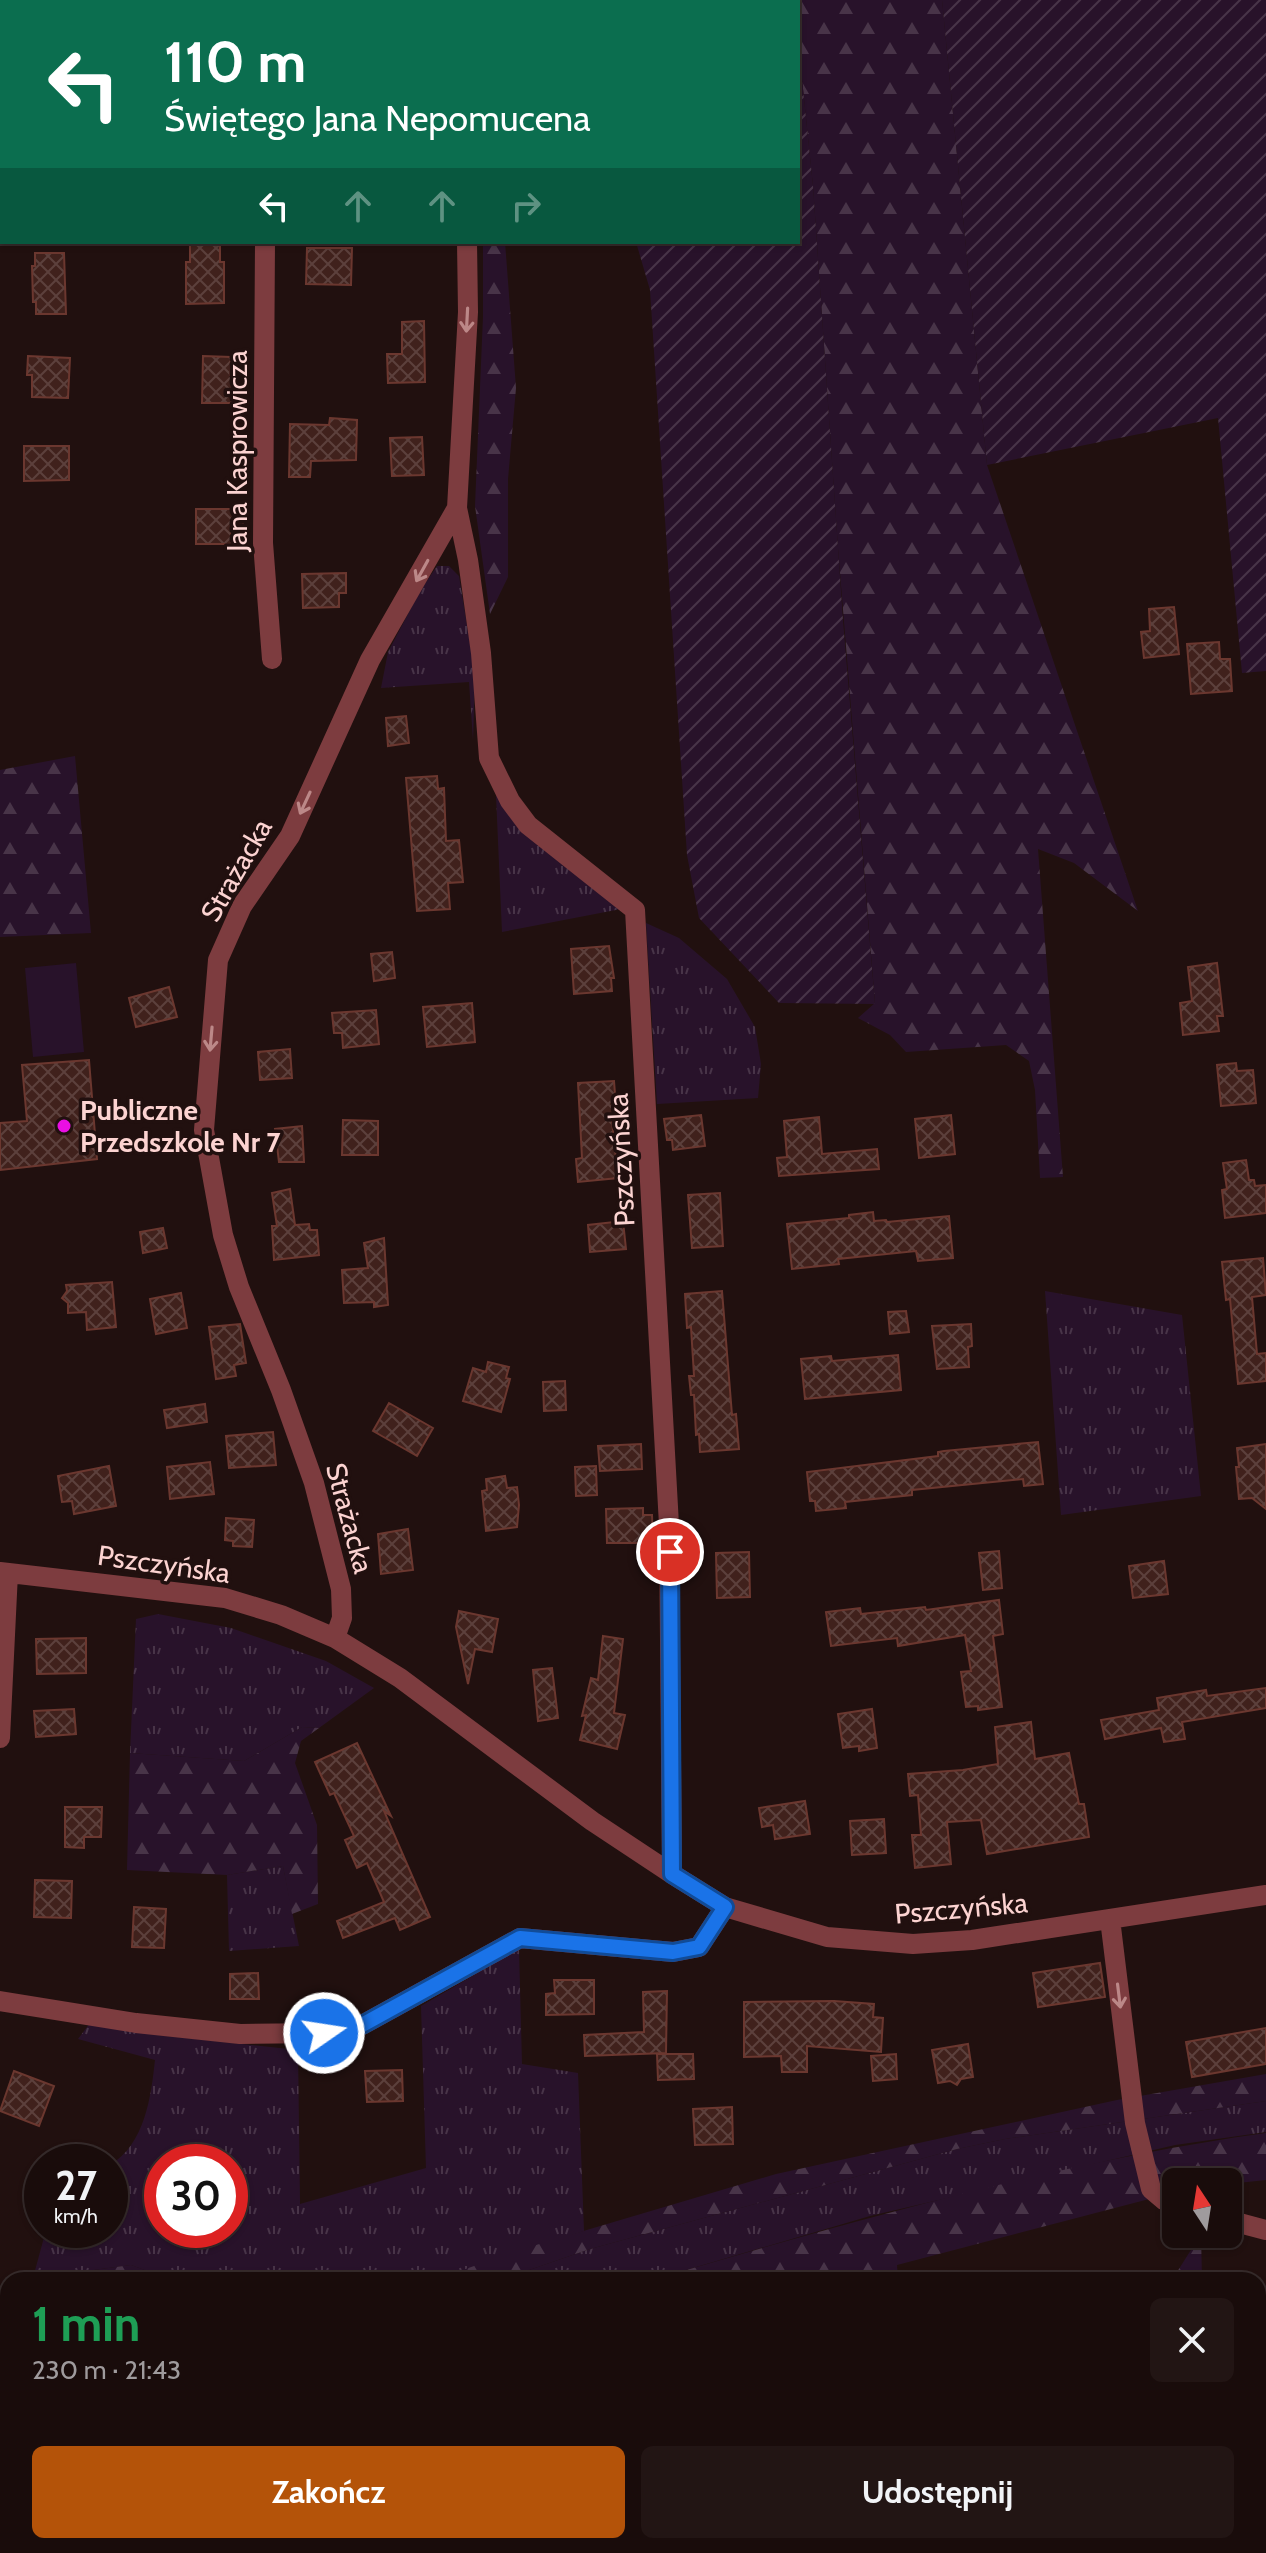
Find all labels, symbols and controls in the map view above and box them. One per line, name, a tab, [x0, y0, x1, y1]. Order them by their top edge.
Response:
text: 110 m	[164, 28, 306, 96]
icon: left	[32, 32, 136, 136]
text: Świętego Jana Nepomucena	[164, 96, 591, 140]
icon: left	[252, 184, 296, 228]
icon: ahead	[336, 184, 380, 228]
icon: ahead	[420, 184, 464, 228]
icon: right	[504, 184, 548, 228]
one-way arrow	[460, 306, 475, 333]
street label: Jana Kasprowicza	[220, 350, 254, 553]
one-way arrow	[413, 558, 429, 582]
one-way arrow	[297, 790, 312, 814]
street label: Strażacka	[193, 812, 279, 927]
one-way arrow	[203, 1025, 218, 1052]
street label: Pszczyńska	[601, 1092, 641, 1228]
place label: Publiczne Przedszkole Nr 7	[80, 1093, 281, 1159]
marker: Publiczne Przedszkole Nr 7	[55, 1117, 73, 1135]
street label: Strażacka	[319, 1459, 381, 1577]
pin	[636, 1518, 704, 1586]
icon: arrive	[648, 1530, 692, 1574]
street label: Pszczyńska	[96, 1538, 233, 1590]
street label: Pszczyńska	[893, 1885, 1029, 1931]
one-way arrow	[1112, 1983, 1127, 2008]
position arrow	[282, 1991, 366, 2075]
speed limit sign: 30	[144, 2144, 248, 2248]
text: 27	[55, 2161, 97, 2210]
north arrow	[1162, 2168, 1242, 2248]
map controls	[1162, 2168, 1242, 2248]
text: km/h	[54, 2204, 98, 2228]
text: 1 min	[32, 2295, 140, 2353]
button: close	[1150, 2298, 1234, 2382]
text: 230 m · 21:43	[32, 2354, 181, 2386]
button: Zakończ	[32, 2446, 625, 2538]
button: Udostępnij	[641, 2446, 1234, 2538]

